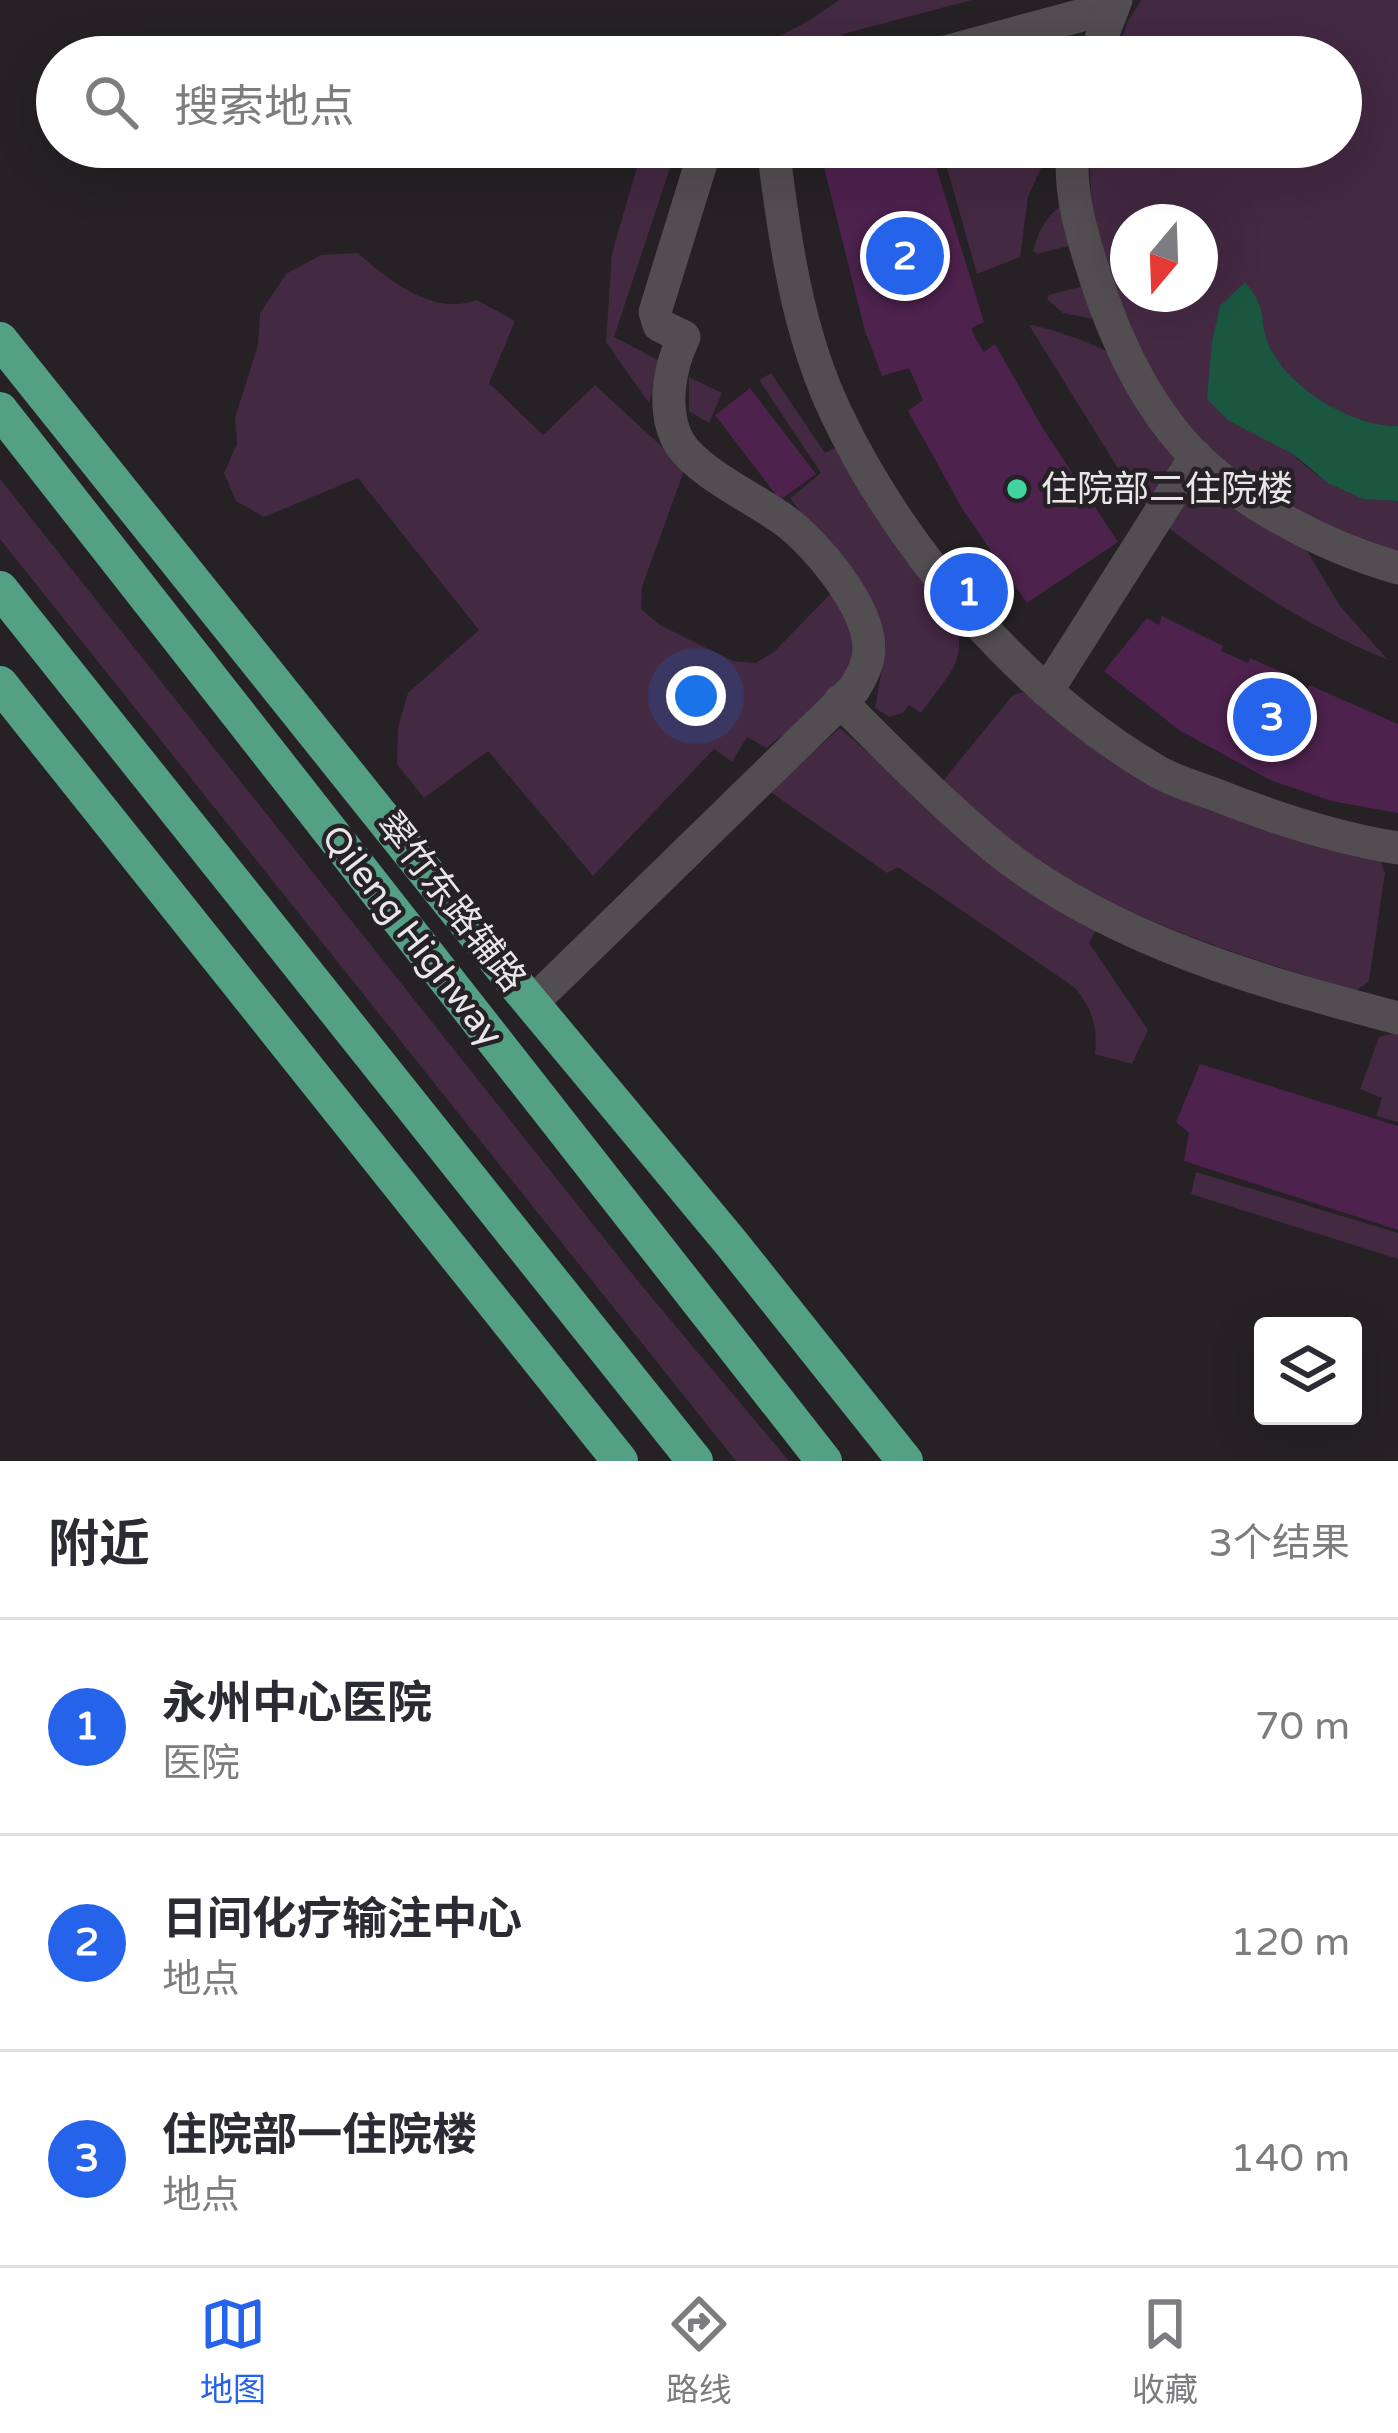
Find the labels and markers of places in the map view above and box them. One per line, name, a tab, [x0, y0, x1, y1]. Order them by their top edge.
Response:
pin: 2	[866, 211, 944, 301]
place label: 住院部二住院楼	[1041, 468, 1293, 511]
marker: 住院部二住院楼	[1004, 476, 1030, 502]
pin: 1	[930, 547, 1008, 637]
pin: 3	[1233, 672, 1311, 762]

